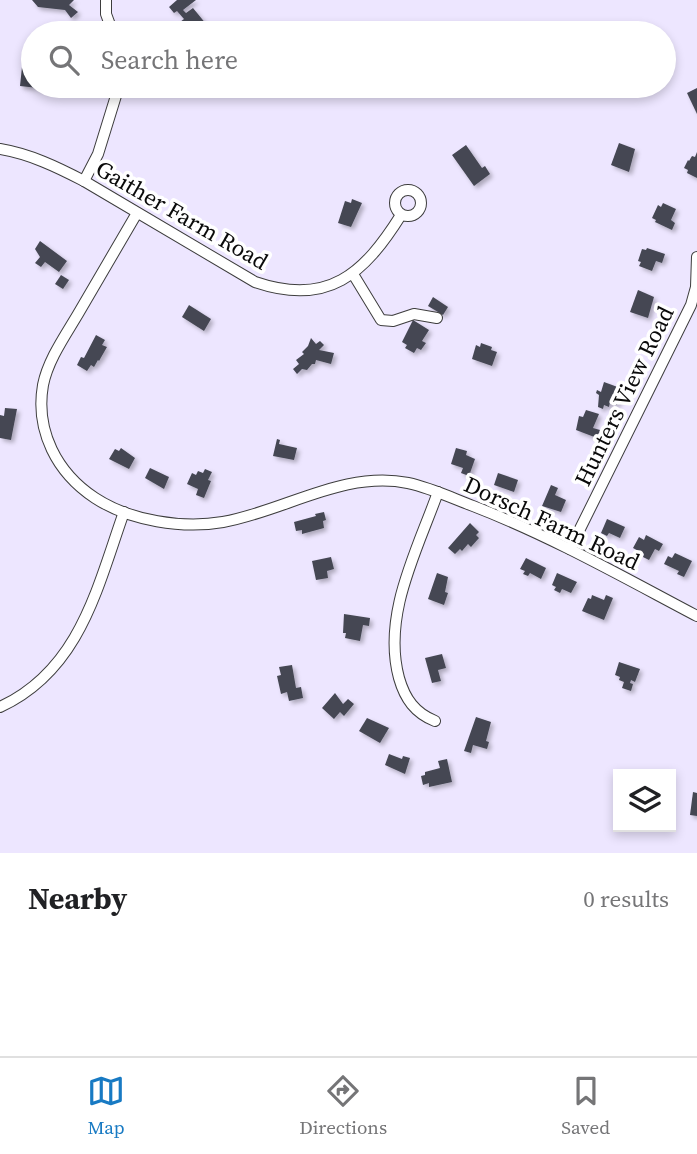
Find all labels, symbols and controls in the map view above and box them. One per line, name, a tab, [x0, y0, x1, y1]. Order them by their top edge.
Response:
search box	[21, 21, 676, 98]
icon: search	[45, 41, 83, 79]
text: Search here	[101, 42, 238, 78]
street label: Gaither Farm Road	[90, 153, 274, 277]
street label: Hunters View Road	[567, 301, 681, 491]
street label: Dorsch Farm Road	[459, 468, 645, 578]
map controls	[613, 769, 676, 832]
button: layers	[613, 769, 676, 832]
text: Nearby	[28, 878, 127, 919]
text: 0 results	[583, 883, 669, 915]
tab: Map	[87, 1072, 125, 1140]
tab: Directions	[299, 1072, 387, 1140]
tab: Saved	[561, 1072, 610, 1140]

